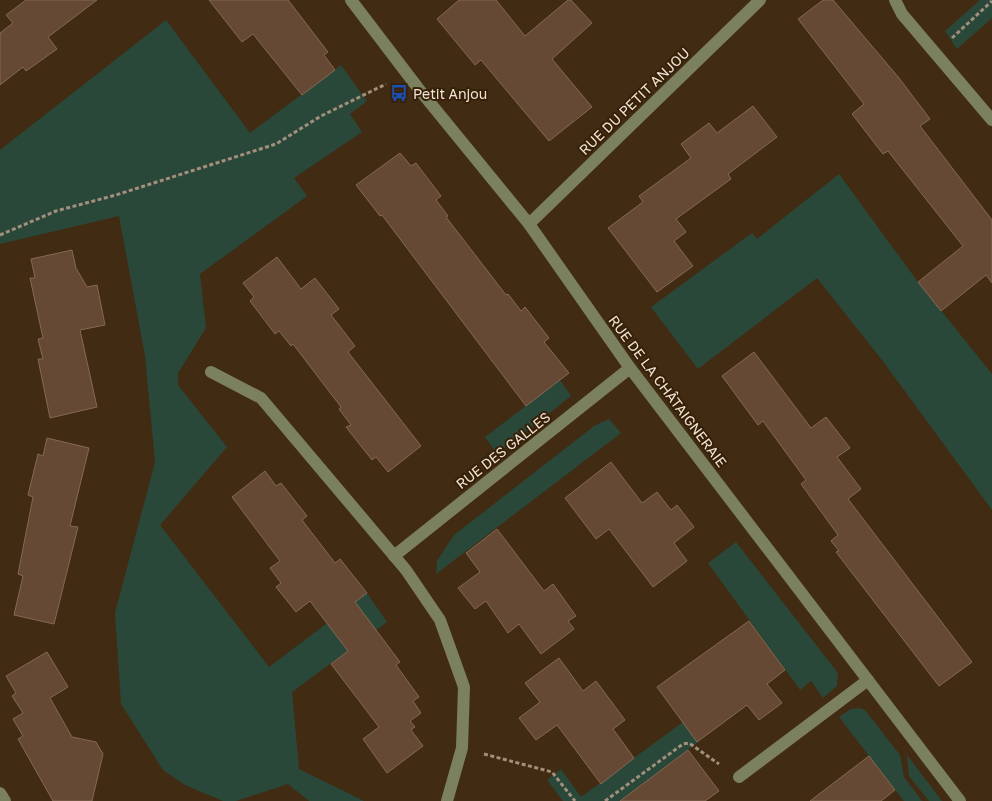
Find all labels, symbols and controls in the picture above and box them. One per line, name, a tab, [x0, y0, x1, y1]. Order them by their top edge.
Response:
street label: RUE DU PETIT ANJOU	[575, 44, 693, 158]
bus stop icon: Petit Anjou	[389, 83, 409, 103]
place label: Petit Anjou	[413, 85, 487, 102]
street label: RUE DE LA CHÂTAIGNERAIE	[605, 312, 731, 470]
street label: RUE DES GALLES	[453, 408, 554, 492]

